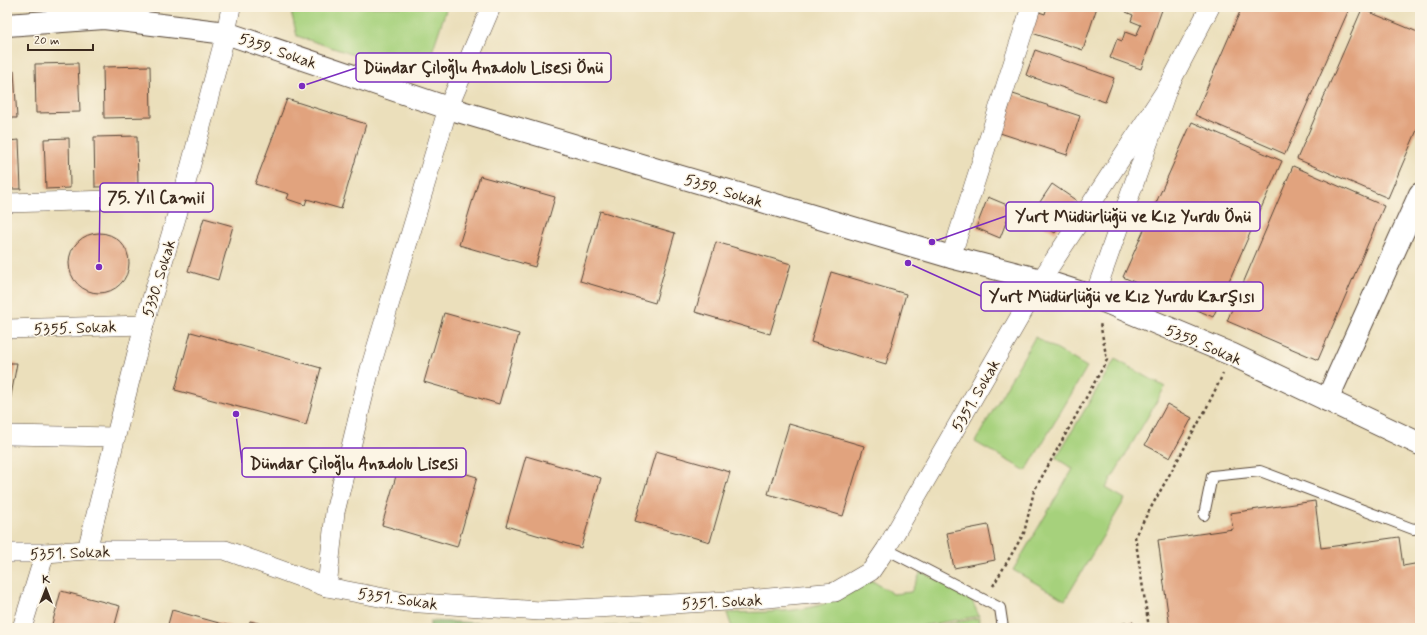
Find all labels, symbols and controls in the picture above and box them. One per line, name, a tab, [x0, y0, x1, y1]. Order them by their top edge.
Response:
scale bar	[28, 26, 93, 52]
street label: 5359. Sokak	[236, 28, 319, 75]
text: 20 m	[34, 33, 60, 49]
callout: Dündar Çiloğlu Anadolu Lisesi Önü	[356, 53, 611, 82]
text: Dündar Çiloğlu Anadolu Lisesi Önü	[363, 57, 603, 80]
street label: 5359. Sokak	[682, 170, 766, 213]
callout: 75. Yıl Camii	[100, 183, 213, 212]
text: 75. Yıl Camii	[107, 187, 205, 209]
callout: Yurt Müdürlüğü ve Kız Yurdu Önü	[1006, 202, 1260, 231]
text: Yurt Müdürlüğü ve Kız Yurdu Önü	[1015, 206, 1251, 229]
street label: 5330. Sokak	[138, 237, 181, 320]
callout: Yurt Müdürlüğü ve Kız Yurdu Karşısı	[981, 282, 1263, 311]
text: Yurt Müdürlüğü ve Kız Yurdu Karşısı	[989, 286, 1255, 309]
street label: 5355. Sokak	[33, 317, 117, 340]
street label: 5359. Sokak	[1162, 320, 1245, 371]
street label: 5351. Sokak	[947, 356, 1006, 436]
callout: Dündar Çiloğlu Anadolu Lisesi	[242, 448, 466, 477]
text: Dündar Çiloğlu Anadolu Lisesi	[250, 453, 458, 476]
street label: 5351. Sokak	[29, 542, 111, 565]
north arrow	[26, 569, 66, 609]
text: K	[42, 573, 50, 587]
street label: 5351. Sokak	[356, 583, 439, 615]
street label: 5351. Sokak	[681, 590, 763, 615]

